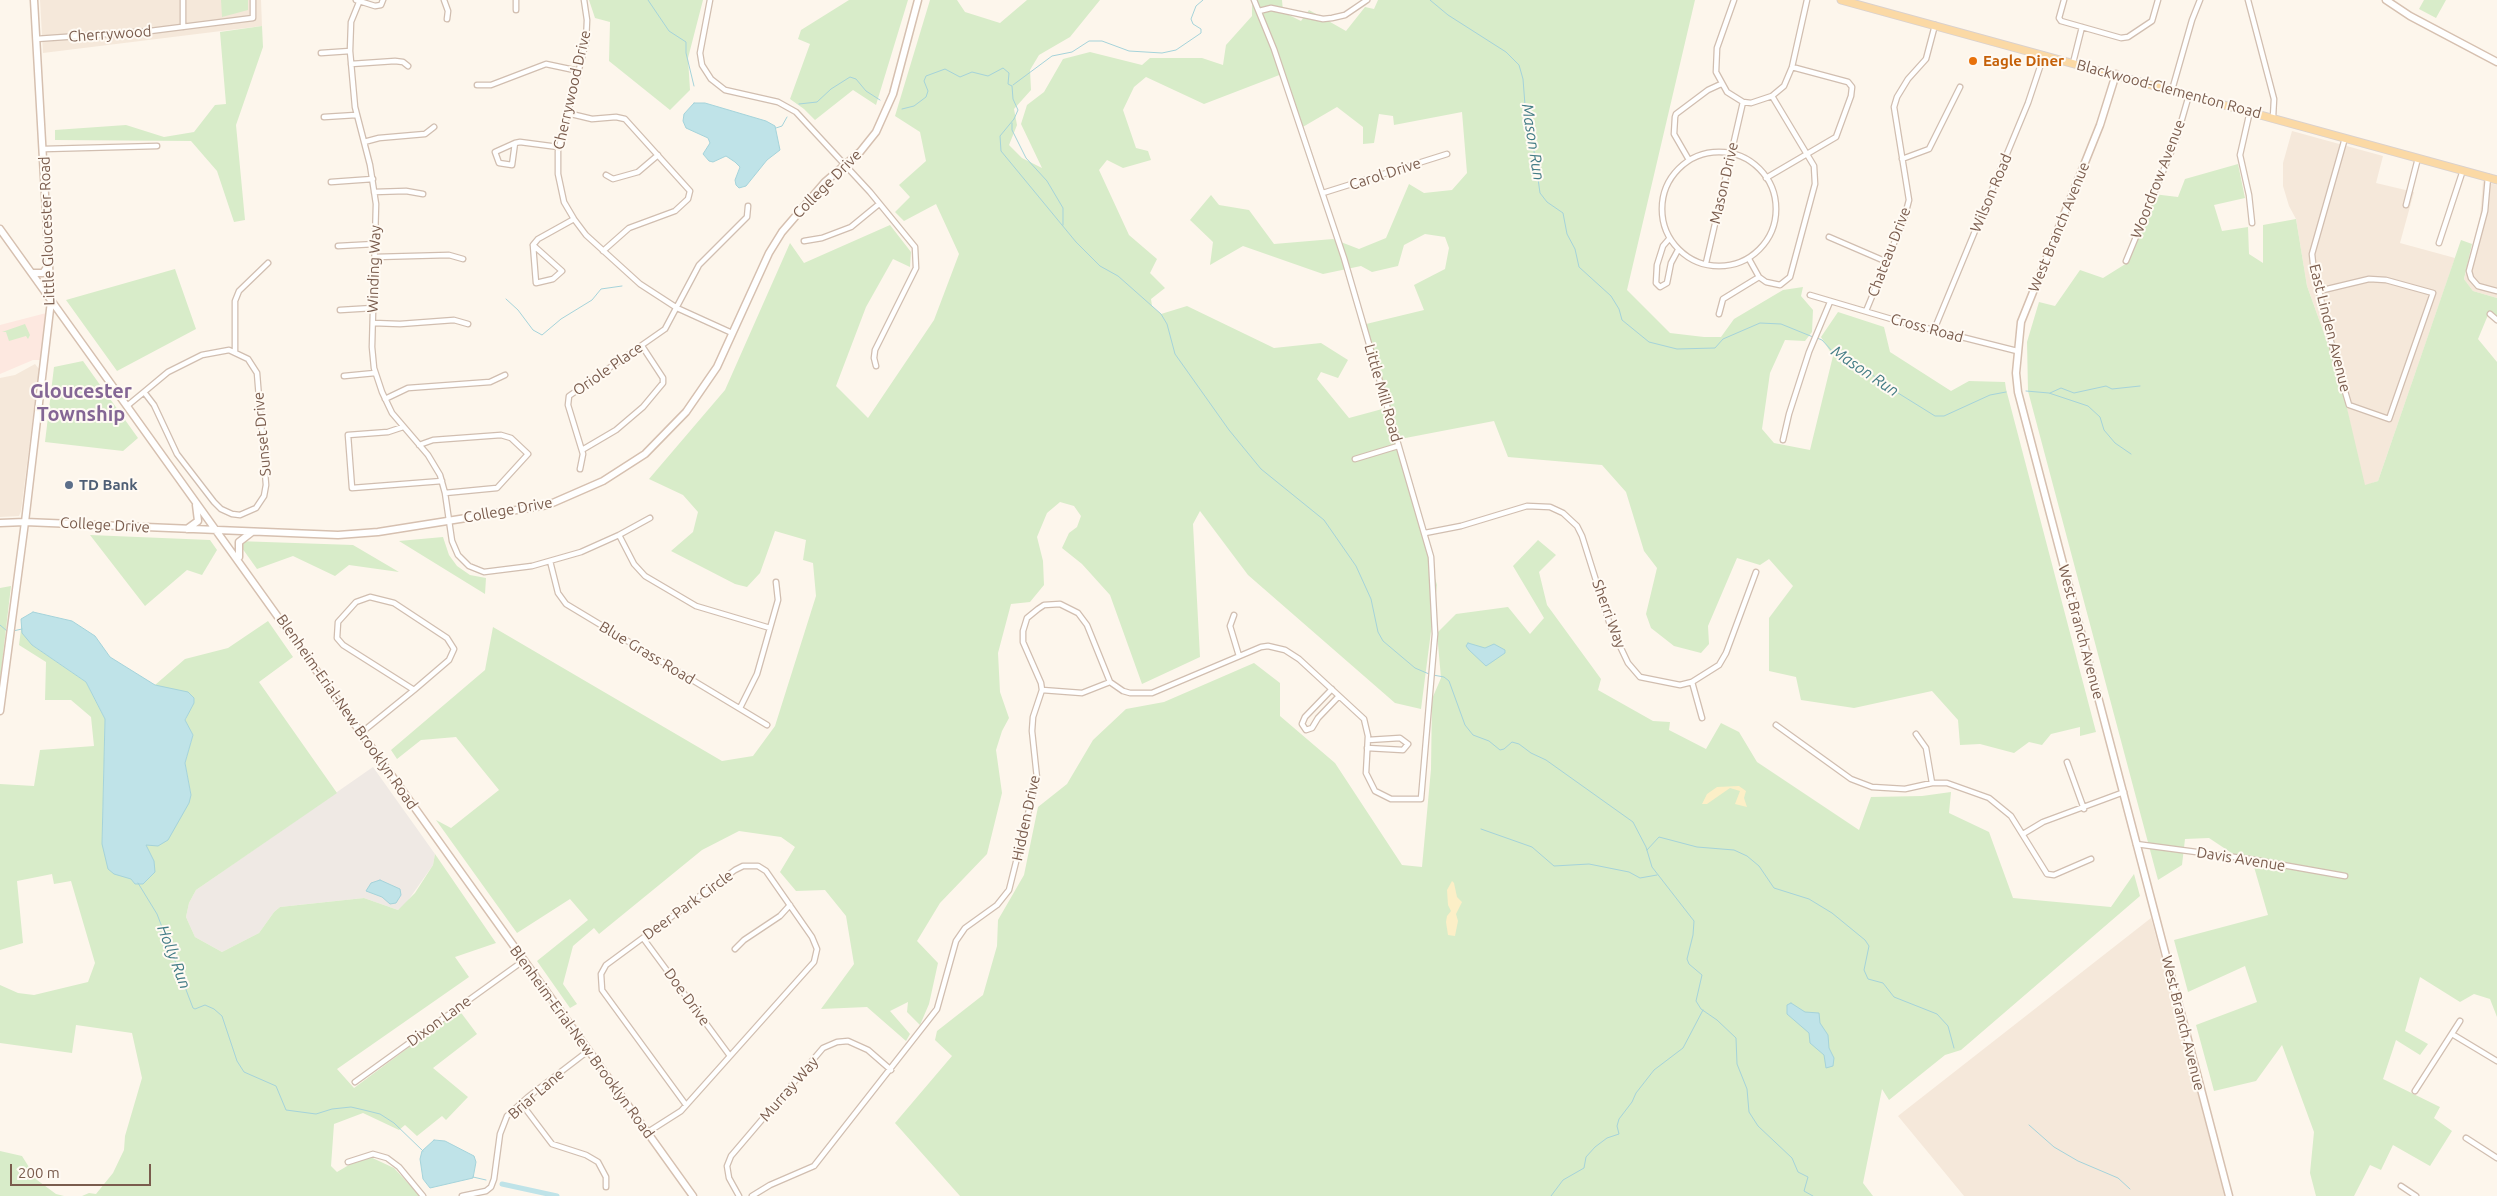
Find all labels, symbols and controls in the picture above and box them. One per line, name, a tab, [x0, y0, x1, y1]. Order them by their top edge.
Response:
street label: Cherrywood	[68, 22, 152, 46]
street label: Cherrywood Drive	[550, 29, 594, 151]
place label: Eagle Diner	[1983, 52, 2064, 70]
marker: Eagle Diner	[1967, 55, 1979, 67]
street label: Blackwood-Clementon Road	[2075, 56, 2263, 122]
water label: Mason Run	[1517, 102, 1549, 182]
street label: Woordrow Avenue	[2127, 117, 2189, 241]
street label: Mason Drive	[1706, 140, 1742, 226]
street label: College Drive	[789, 146, 865, 222]
street label: Wilson Road	[1966, 151, 2016, 235]
street label: Carol Drive	[1347, 154, 1423, 194]
street label: Little Gloucester Road	[35, 156, 59, 306]
street label: West Branch Avenue	[2025, 159, 2093, 295]
street label: Chateau Drive	[1864, 205, 1914, 299]
street label: Winding Way	[363, 225, 385, 313]
street label: East Linden Avenue	[2305, 262, 2355, 394]
street label: Cross Road	[1889, 310, 1965, 346]
street label: Oriole Place	[570, 338, 646, 400]
water label: Mason Run	[1828, 341, 1902, 401]
street label: Little Mill Road	[1360, 342, 1406, 444]
district label: Gloucester Township	[30, 379, 132, 426]
street label: Sunset Drive	[249, 391, 275, 477]
place label: TD Bank	[79, 476, 138, 494]
marker: TD Bank	[63, 479, 75, 491]
street label: College Drive	[462, 493, 554, 527]
street label: College Drive	[60, 514, 150, 536]
street label: West Branch Avenue	[2054, 563, 2108, 701]
street label: Sherri Way	[1588, 577, 1630, 651]
street label: Blenheim-Erial-New Brooklyn Road	[273, 611, 421, 813]
street label: Blue Grass Road	[596, 617, 698, 689]
street label: Hidden Drive	[1008, 773, 1044, 863]
street label: Davis Avenue	[2195, 843, 2287, 875]
street label: Deer Park Circle	[639, 866, 737, 944]
water label: Holly Run	[153, 922, 195, 992]
street label: Blenheim-Erial-New Brooklyn Road	[506, 942, 658, 1142]
street label: West Branch Avenue	[2157, 954, 2209, 1092]
street label: Doe Drive	[660, 965, 714, 1029]
street label: Dixon Lane	[404, 992, 474, 1050]
street label: Murray Way	[756, 1053, 822, 1125]
street label: Briar Lane	[504, 1065, 568, 1123]
scale bar	[12, 1154, 154, 1186]
text: 200 m	[18, 1164, 60, 1181]

